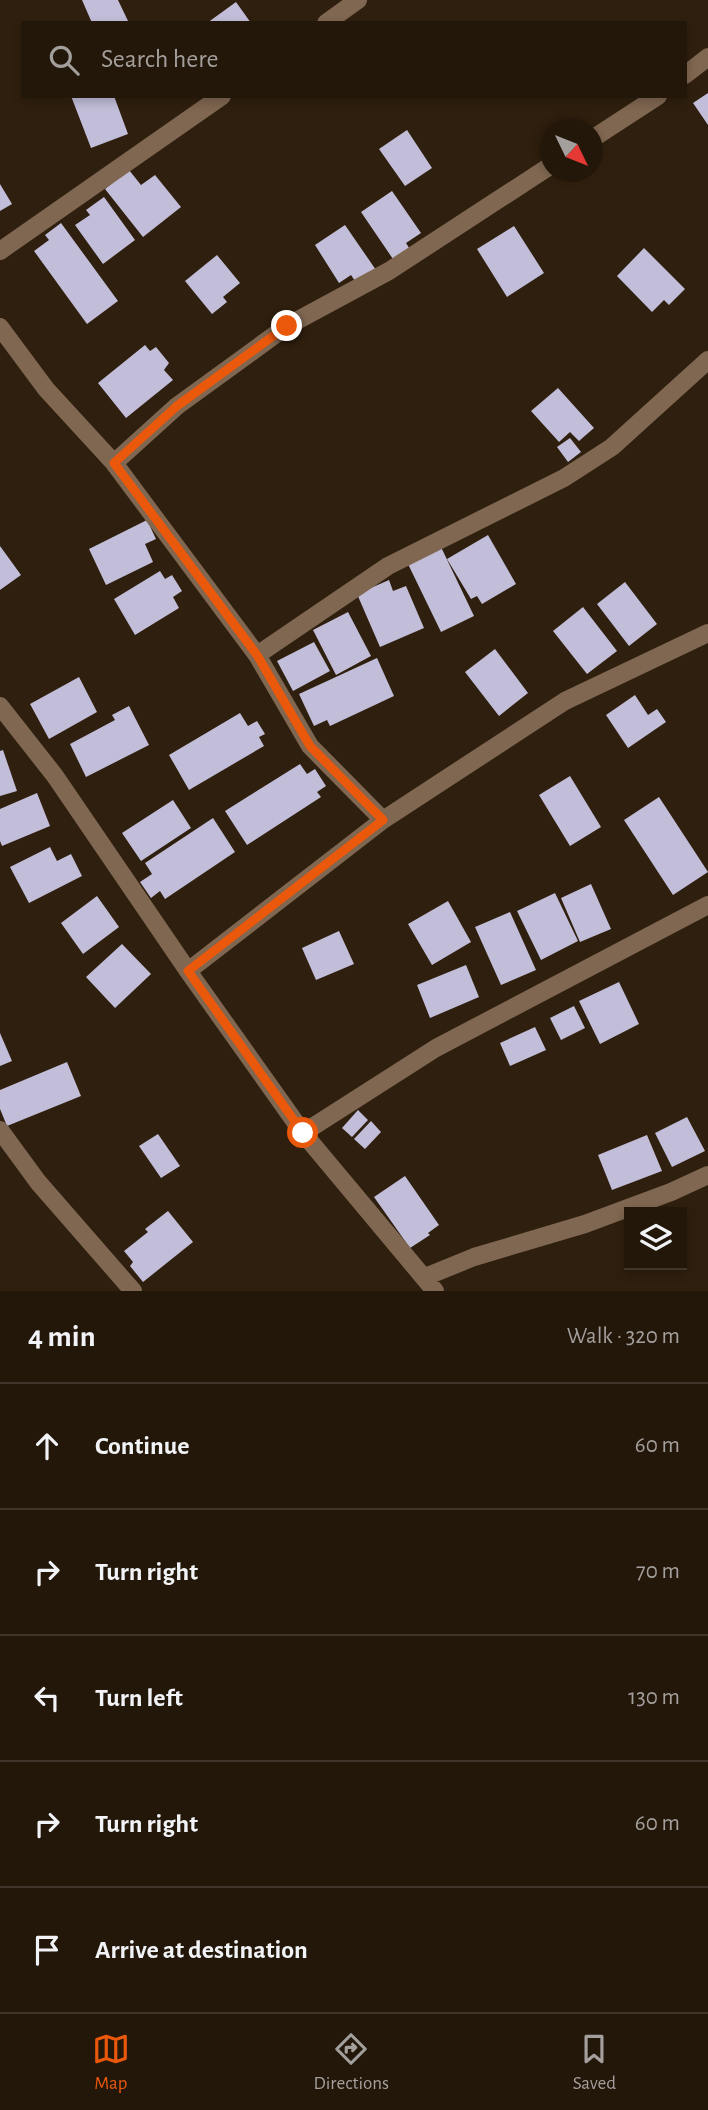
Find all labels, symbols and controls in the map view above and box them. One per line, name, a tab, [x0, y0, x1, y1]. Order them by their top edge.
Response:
search box	[21, 21, 687, 98]
icon: search	[45, 41, 83, 79]
text: Search here	[101, 46, 219, 72]
north arrow	[540, 119, 603, 182]
route end	[271, 310, 302, 341]
route start	[287, 1117, 318, 1148]
map controls	[624, 1207, 687, 1270]
button: layers	[624, 1207, 687, 1270]
text: 4 min	[28, 1322, 96, 1352]
text: Walk · 320 m	[567, 1325, 680, 1348]
icon: ahead	[28, 1427, 66, 1465]
text: Continue	[95, 1433, 190, 1459]
text: 60 m	[635, 1434, 680, 1457]
icon: right	[28, 1553, 66, 1591]
text: Turn right	[95, 1559, 198, 1585]
text: 70 m	[636, 1560, 680, 1583]
icon: left	[28, 1679, 66, 1717]
text: Turn left	[95, 1685, 183, 1711]
text: 130 m	[628, 1686, 680, 1709]
icon: right	[28, 1805, 66, 1843]
text: Turn right	[95, 1811, 198, 1837]
text: 60 m	[635, 1812, 680, 1835]
icon: arrive	[28, 1931, 66, 1969]
text: Arrive at destination	[95, 1937, 308, 1963]
tab: Map	[92, 2030, 130, 2095]
tab: Directions	[313, 2030, 389, 2095]
tab: Saved	[573, 2030, 616, 2095]

